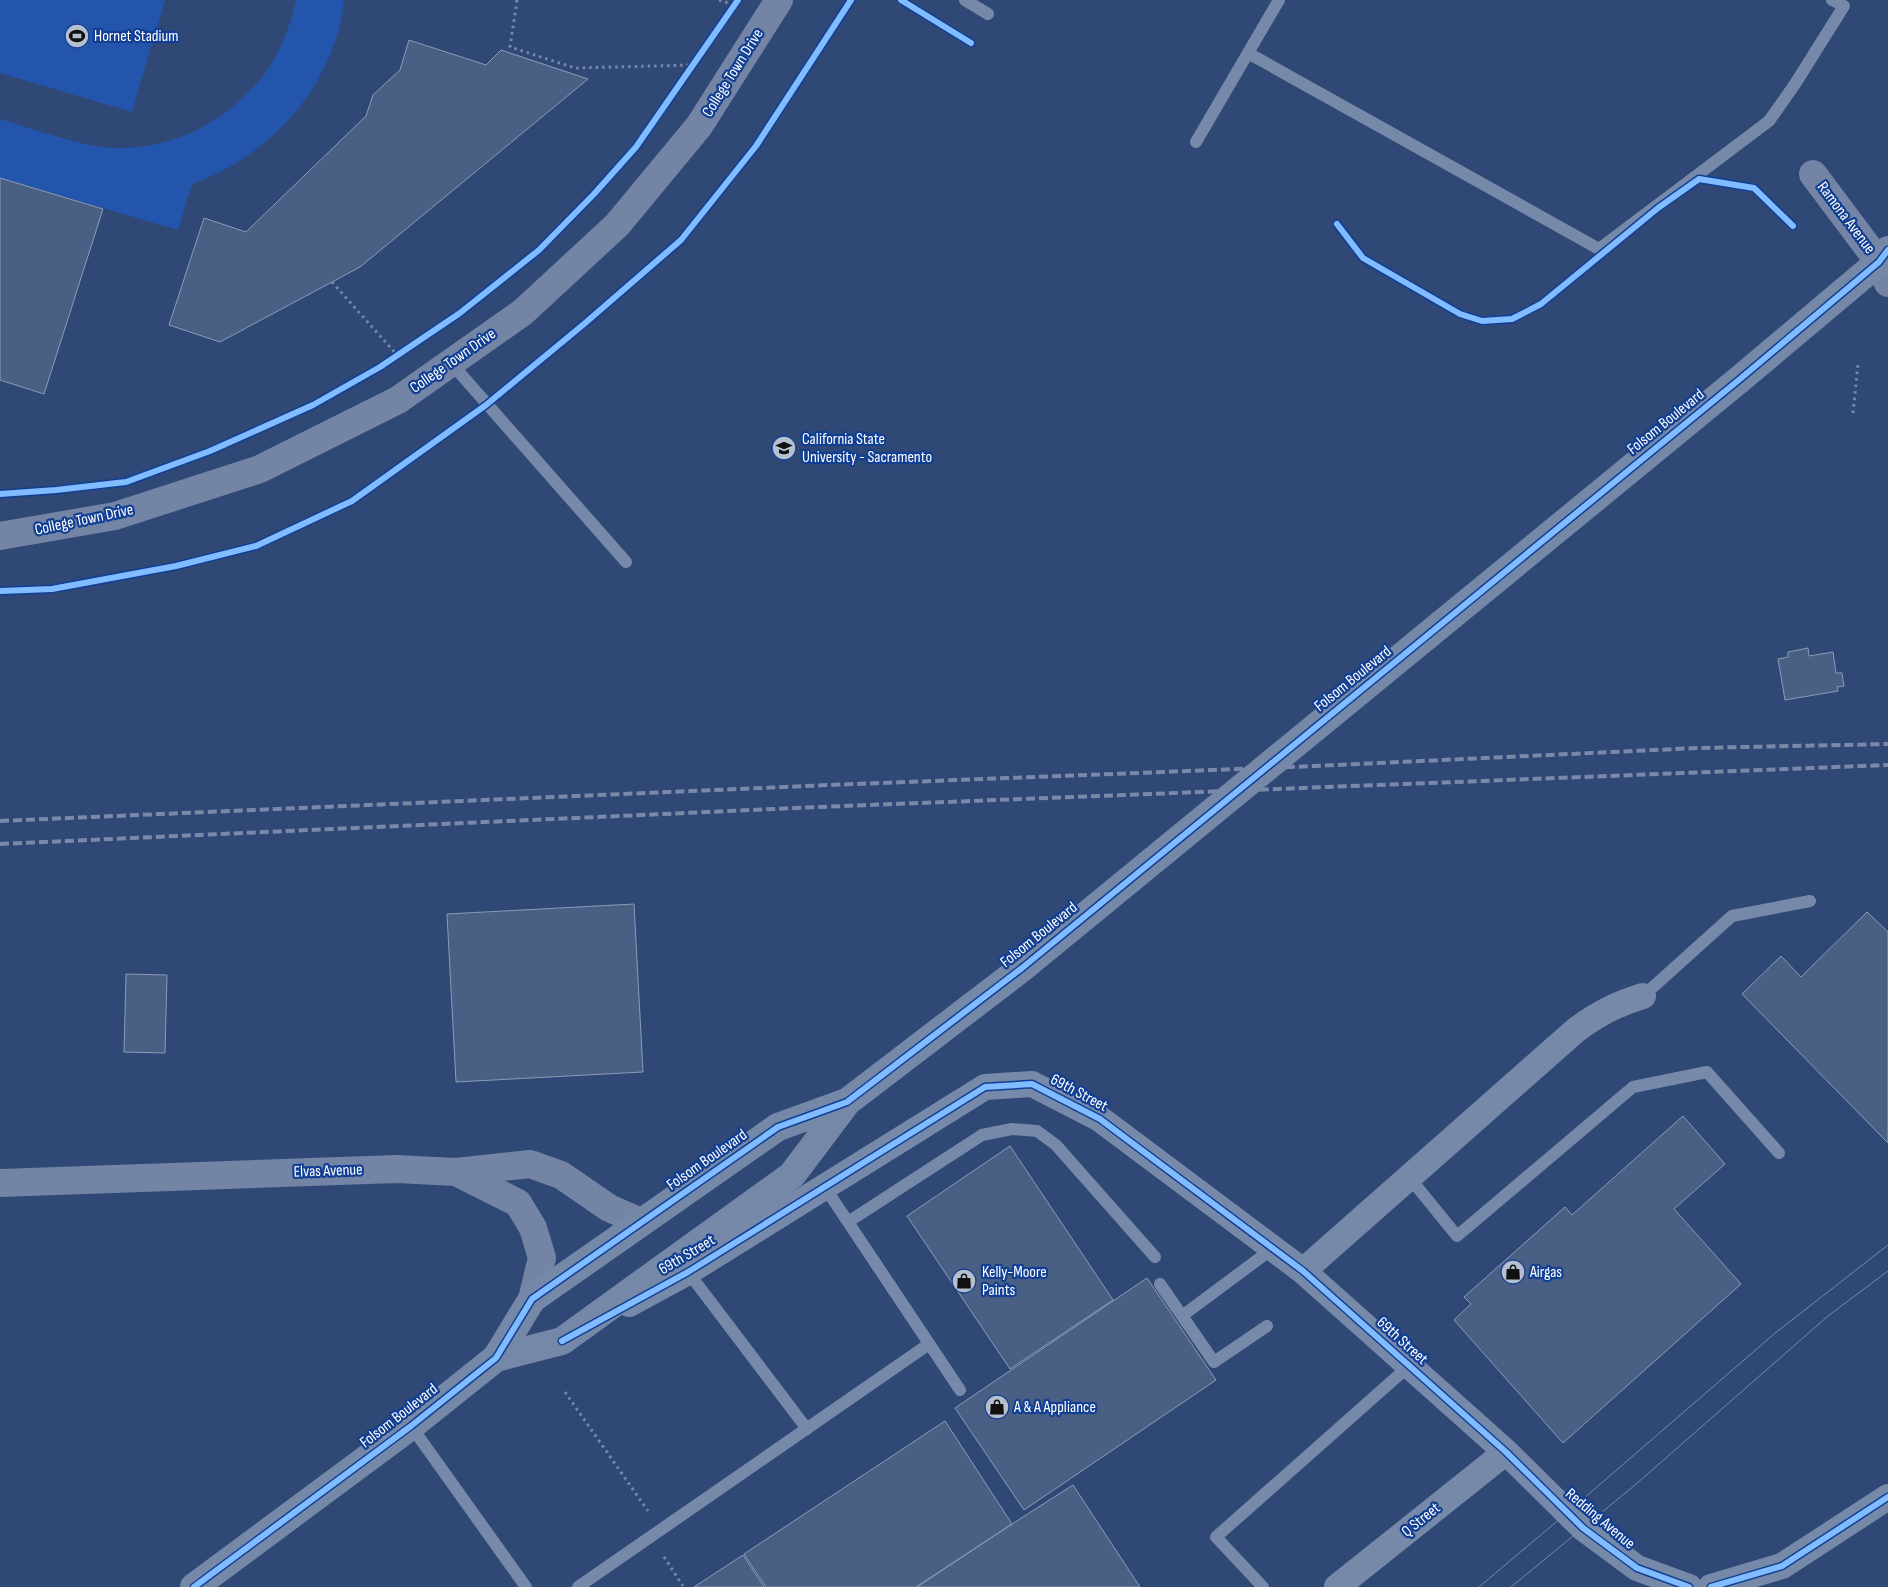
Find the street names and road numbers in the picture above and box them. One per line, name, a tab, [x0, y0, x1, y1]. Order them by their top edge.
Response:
street label: College Town Drive	[698, 25, 768, 121]
street label: Ramona Avenue	[1813, 178, 1879, 258]
street label: College Town Drive	[406, 324, 500, 398]
street label: Folsom Boulevard	[1624, 385, 1708, 459]
street label: College Town Drive	[33, 500, 135, 540]
street label: Folsom Boulevard	[1311, 642, 1395, 716]
street label: Folsom Boulevard	[997, 898, 1081, 972]
street label: 69th Street	[1047, 1070, 1111, 1116]
street label: Folsom Boulevard	[663, 1125, 751, 1195]
street label: Elvas Avenue	[293, 1160, 363, 1182]
street label: 69th Street	[655, 1231, 719, 1279]
street label: 69th Street	[1373, 1313, 1432, 1369]
street label: Folsom Boulevard	[356, 1380, 442, 1452]
street label: Redding Avenue	[1561, 1484, 1639, 1554]
street label: Q Street	[1398, 1499, 1444, 1541]

